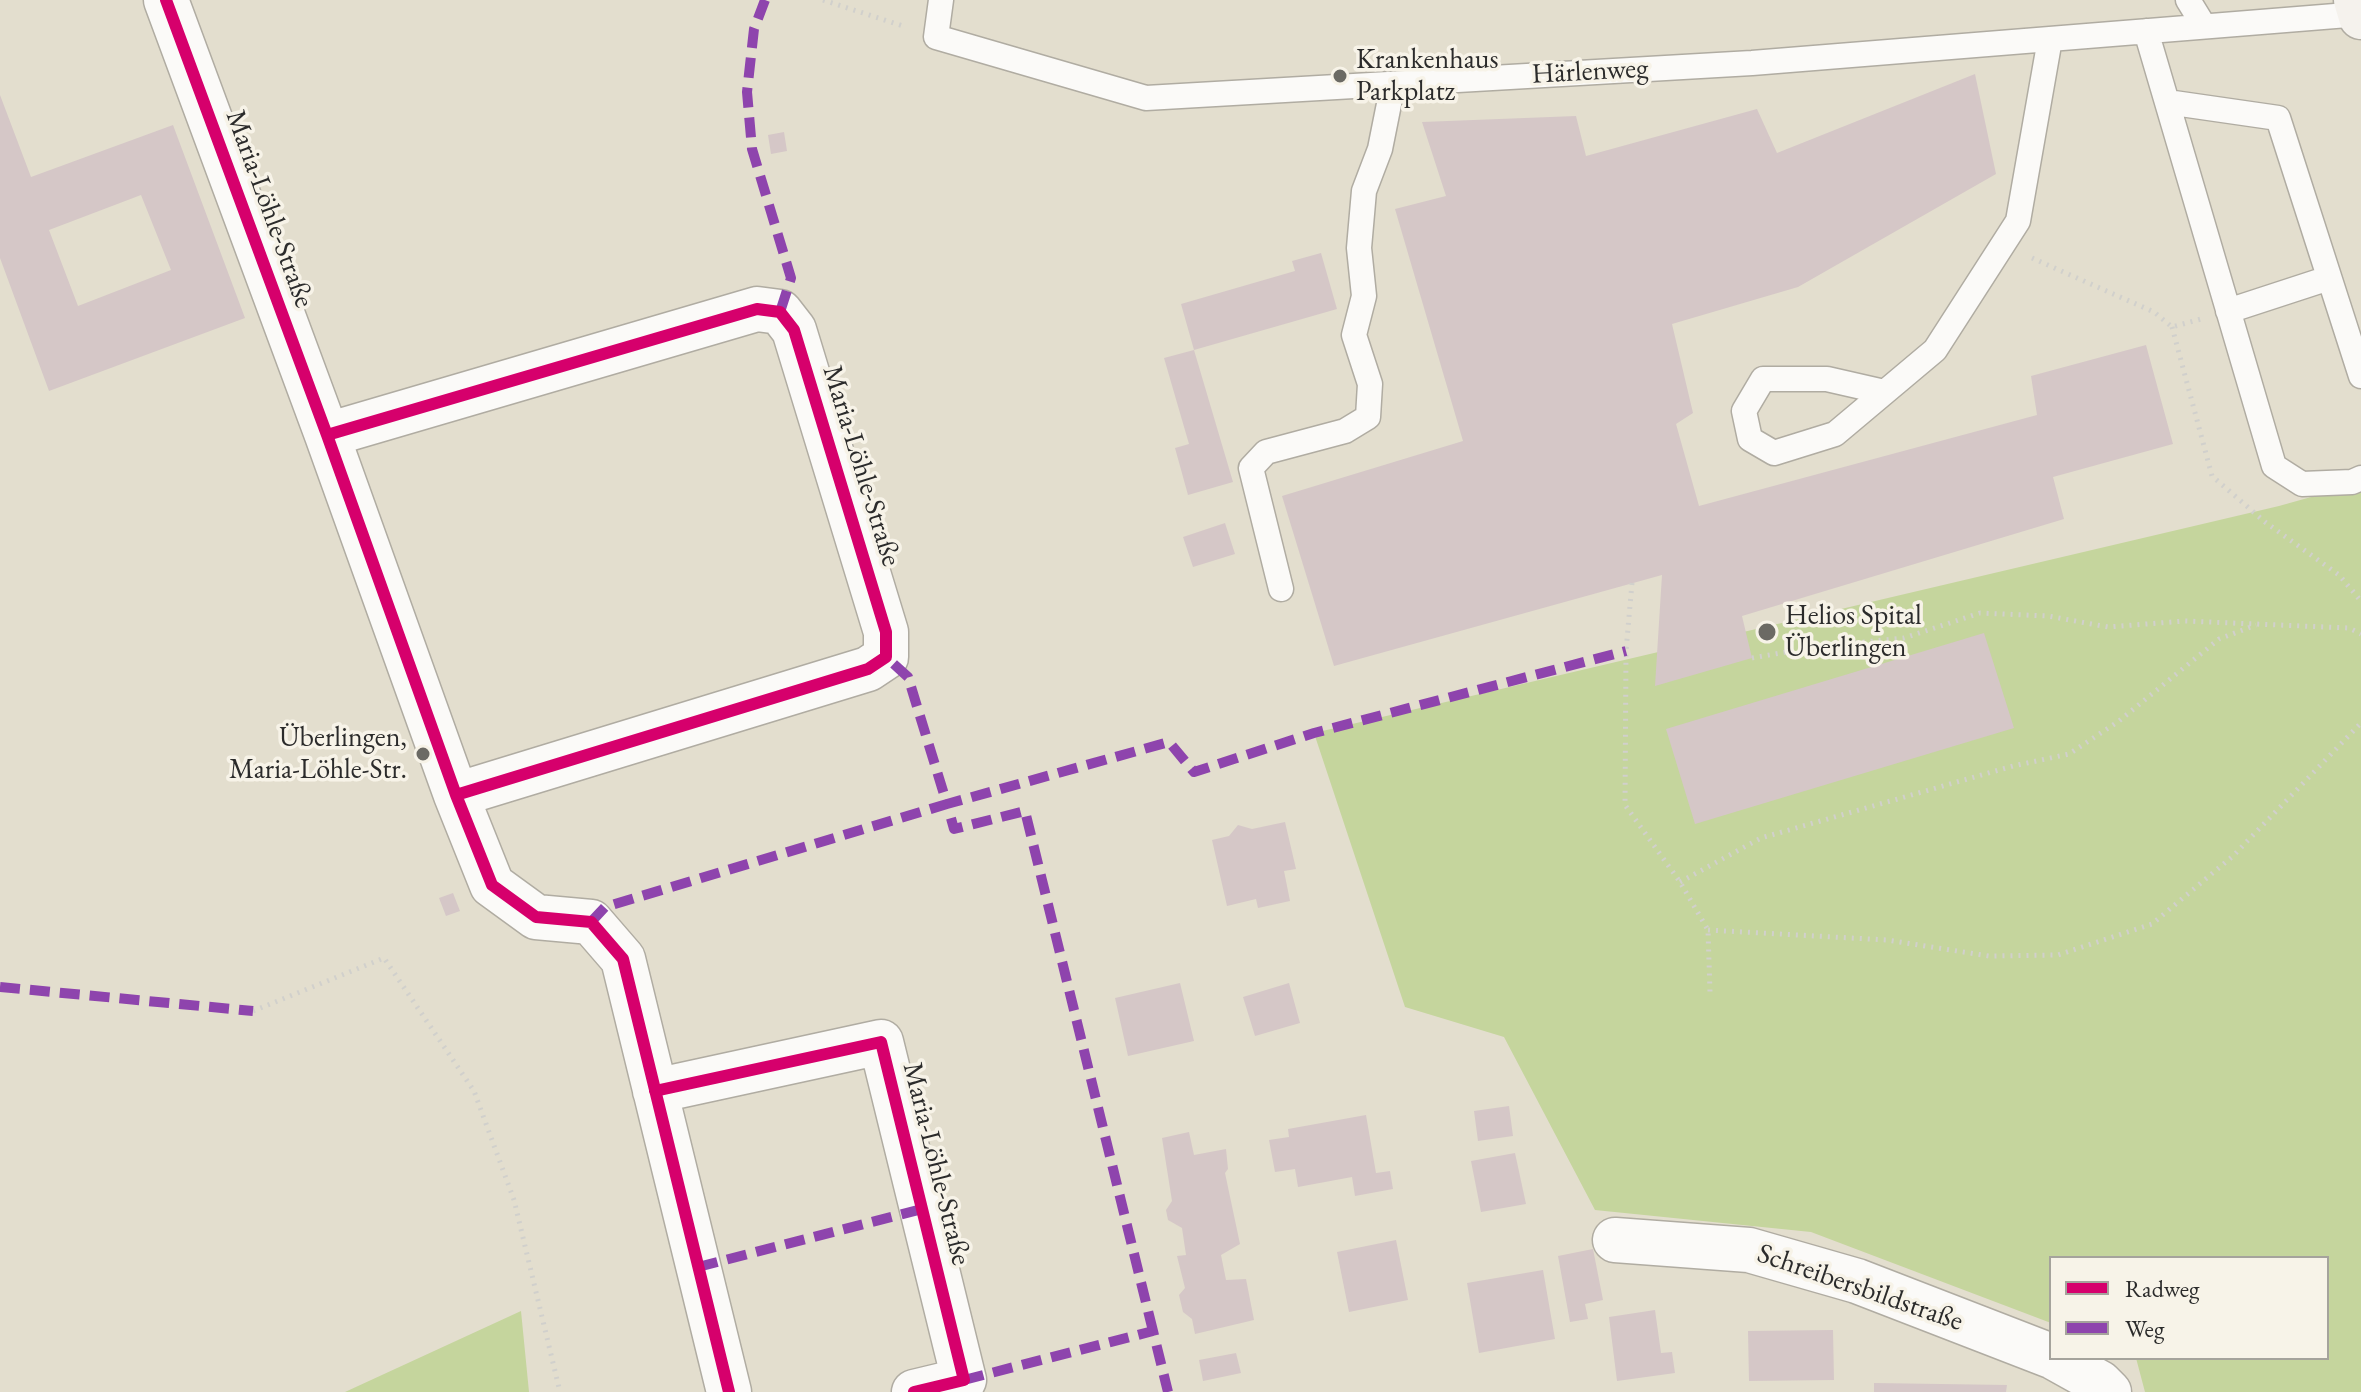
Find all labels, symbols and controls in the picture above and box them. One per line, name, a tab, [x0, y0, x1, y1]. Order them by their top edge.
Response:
place label: Krankenhaus Parkplatz	[1356, 43, 1499, 109]
street label: Härlenweg	[1531, 52, 1649, 92]
marker: Krankenhaus Parkplatz	[1331, 67, 1349, 85]
street label: Maria-Löhle-Straße	[218, 106, 320, 312]
street label: Maria-Löhle-Straße	[815, 362, 907, 570]
place label: Helios Spital Überlingen	[1785, 599, 1922, 665]
marker: Helios Spital Überlingen	[1756, 621, 1778, 643]
place label: Überlingen, Maria-Löhle-Str.	[229, 721, 407, 787]
marker: Überlingen, Maria-Löhle-Str.	[414, 745, 432, 763]
street label: Maria-Löhle-Straße	[895, 1059, 977, 1269]
street label: Schreibersbildstraße	[1753, 1237, 1967, 1339]
legend	[2049, 1256, 2329, 1360]
text: Radweg	[2125, 1273, 2199, 1304]
text: Weg	[2125, 1313, 2164, 1344]

